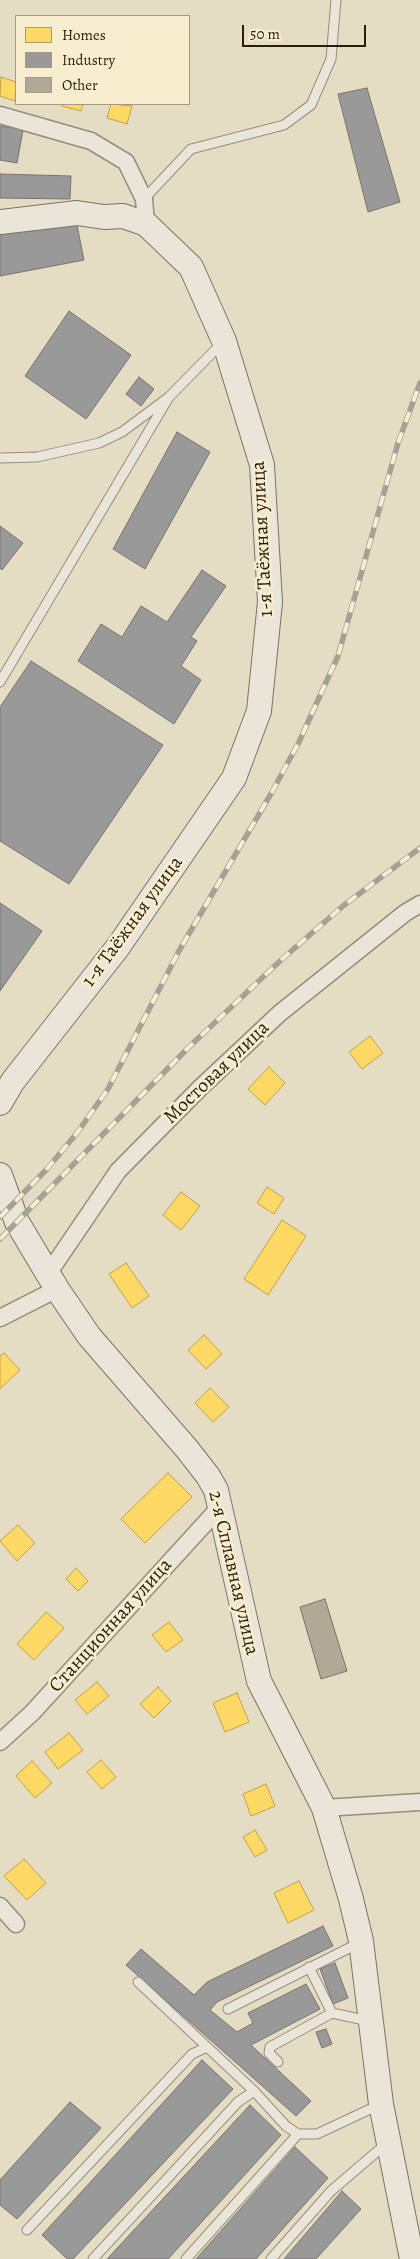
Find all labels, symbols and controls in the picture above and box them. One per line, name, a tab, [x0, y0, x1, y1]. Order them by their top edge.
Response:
legend	[15, 15, 190, 105]
scale bar	[245, 15, 369, 47]
text: 50 m	[250, 24, 280, 44]
text: Homes	[62, 25, 106, 45]
text: Industry	[62, 50, 115, 70]
text: Other	[62, 75, 98, 95]
street label: 1-я Таёжная улица	[247, 460, 279, 618]
street label: 1-я Таёжная улица	[77, 852, 189, 992]
street label: Мостовая улица	[159, 1017, 275, 1129]
street label: 2-я Сплавная улица	[202, 1488, 264, 1658]
street label: Станционная улица	[44, 1554, 178, 1698]

